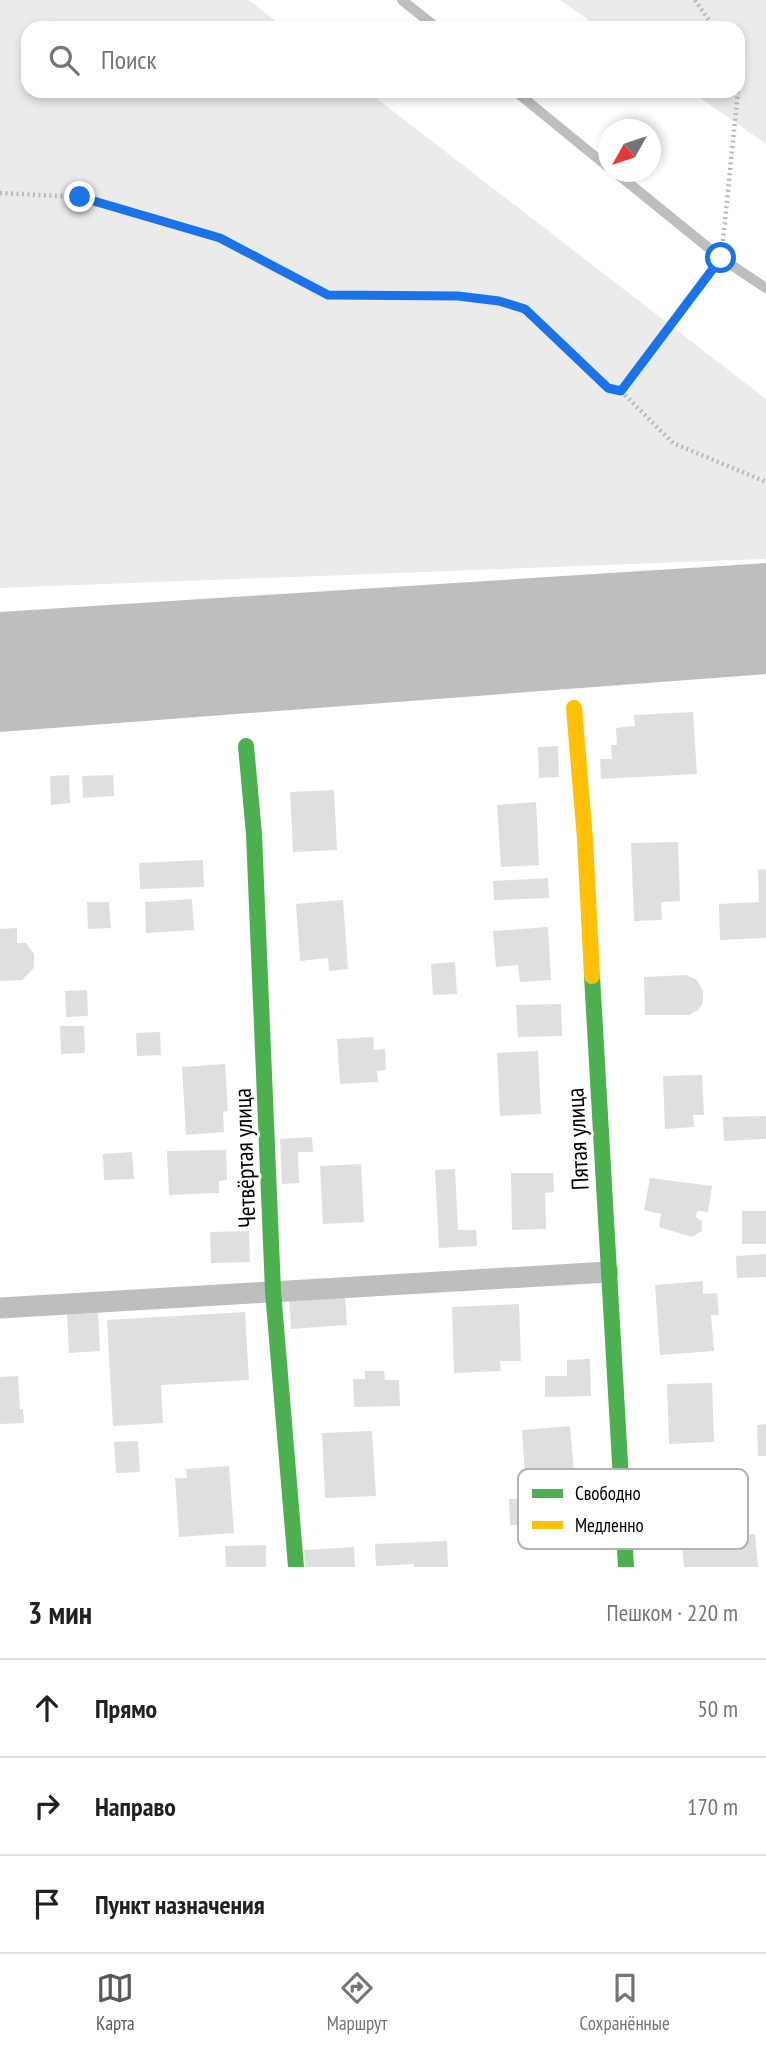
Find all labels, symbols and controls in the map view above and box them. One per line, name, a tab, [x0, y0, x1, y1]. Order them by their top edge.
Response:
search box	[21, 21, 745, 98]
icon: search	[45, 41, 83, 79]
text: Поиск	[101, 43, 157, 76]
north arrow	[598, 119, 661, 182]
route end	[64, 181, 95, 212]
route start	[705, 242, 736, 273]
street label: Пятая улица	[559, 1087, 596, 1191]
street label: Четвёртая улица	[227, 1088, 262, 1228]
legend	[518, 1469, 748, 1549]
text: Свободно	[575, 1481, 641, 1505]
text: Медленно	[575, 1513, 644, 1537]
text: 3 мин	[28, 1593, 92, 1632]
text: Пешком · 220 m	[607, 1598, 738, 1627]
icon: ahead	[28, 1689, 66, 1727]
text: Прямо	[95, 1692, 157, 1725]
text: 50 m	[697, 1694, 738, 1723]
icon: right	[28, 1787, 66, 1825]
text: Направо	[95, 1790, 176, 1823]
text: 170 m	[687, 1792, 738, 1821]
icon: arrive	[28, 1885, 66, 1923]
text: Пункт назначения	[95, 1888, 265, 1921]
tab: Карта	[96, 1969, 135, 2035]
tab: Маршрут	[327, 1969, 387, 2035]
tab: Сохранённые	[580, 1969, 670, 2035]

